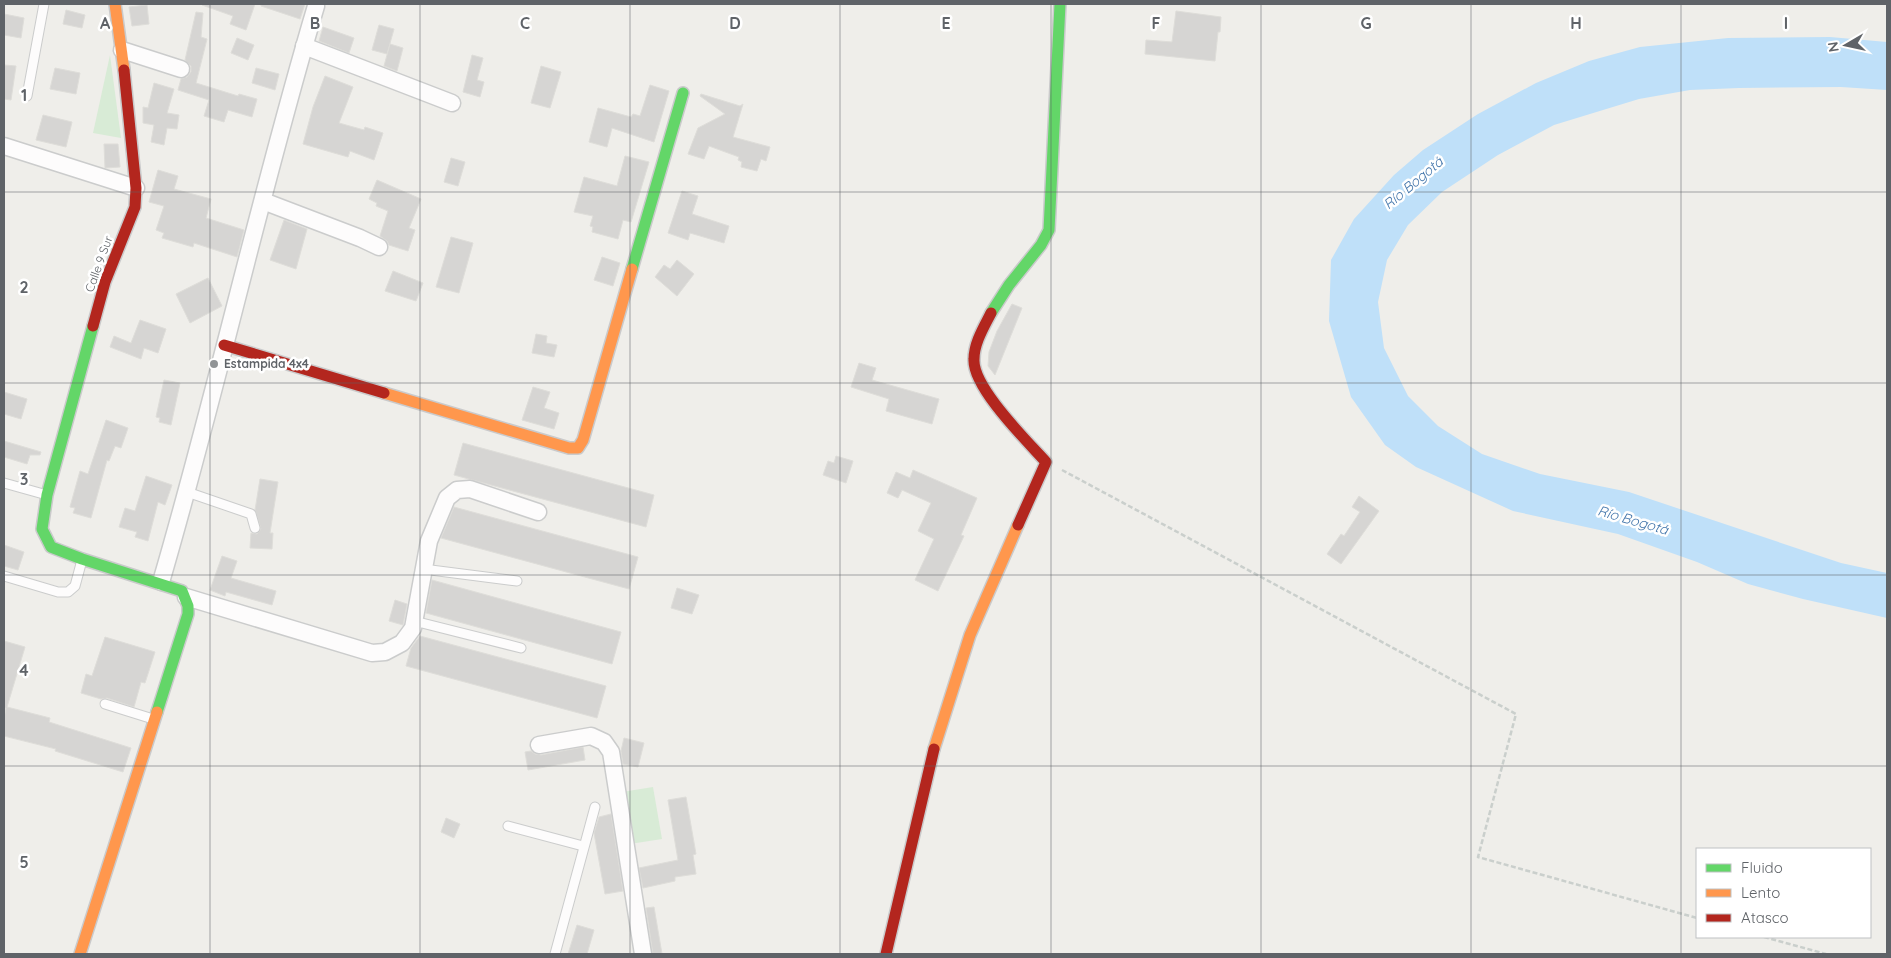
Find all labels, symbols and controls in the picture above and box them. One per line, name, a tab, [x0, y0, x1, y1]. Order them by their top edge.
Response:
text: A	[100, 13, 111, 33]
text: B	[310, 13, 320, 33]
text: C	[520, 13, 530, 33]
text: D	[729, 13, 741, 33]
text: E	[941, 13, 951, 33]
text: F	[1152, 13, 1161, 33]
text: G	[1360, 13, 1372, 33]
text: H	[1570, 13, 1582, 33]
text: I	[1784, 13, 1788, 33]
north arrow	[1821, 20, 1871, 70]
text: N	[1823, 41, 1843, 54]
text: 1	[21, 85, 27, 105]
water label: Río Bogotá	[1379, 152, 1448, 213]
street label: Calle 9 Sur	[81, 233, 116, 294]
text: 2	[19, 277, 29, 297]
place label: Estampida 4x4	[224, 356, 309, 371]
marker: Estampida 4x4	[208, 358, 220, 370]
text: 3	[20, 469, 28, 489]
water label: Río Bogotá	[1596, 501, 1672, 539]
text: 4	[19, 660, 29, 680]
legend	[1696, 848, 1871, 938]
text: 5	[19, 852, 29, 872]
text: Fluido	[1741, 858, 1783, 877]
text: Lento	[1741, 883, 1780, 902]
text: Atasco	[1741, 908, 1789, 927]

